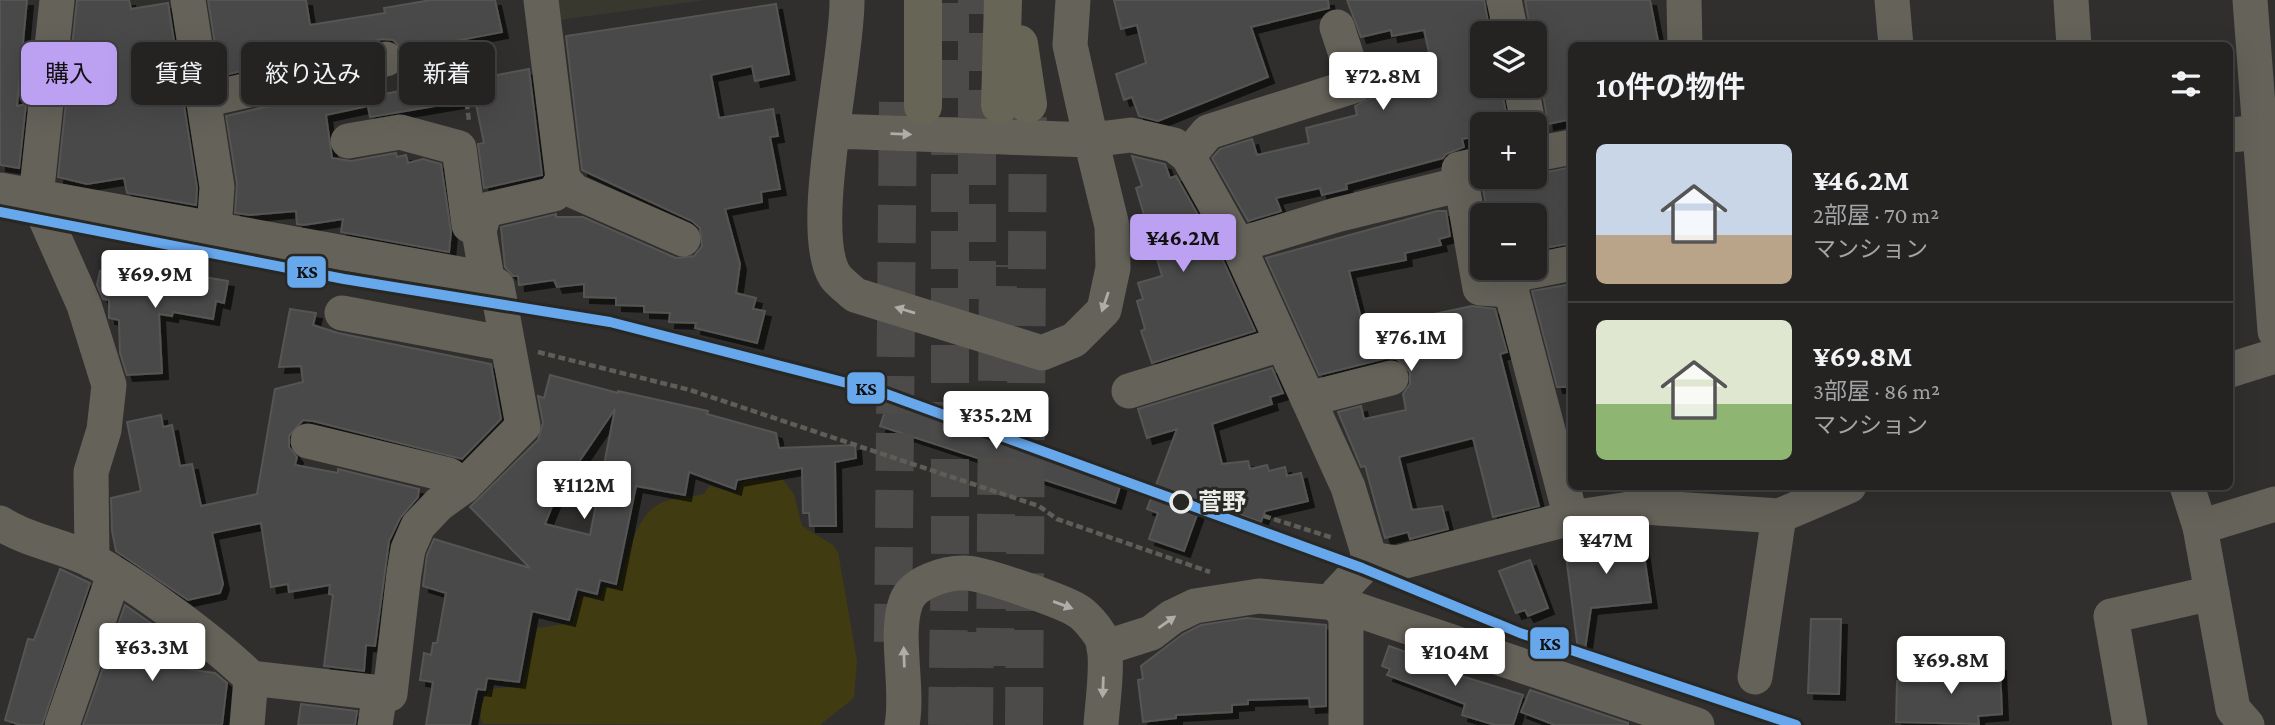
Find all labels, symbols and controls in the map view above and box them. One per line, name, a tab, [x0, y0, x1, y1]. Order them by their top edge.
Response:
map controls	[1470, 21, 1547, 280]
button: layers	[1470, 21, 1547, 98]
chip: 購入	[21, 42, 117, 105]
chip: 賃貸	[131, 42, 227, 105]
chip: 絞り込み	[241, 42, 385, 105]
chip: 新着	[399, 42, 495, 105]
pin: ¥72.8M	[1326, 52, 1440, 112]
text: ¥72.8M	[1345, 62, 1421, 88]
icon: filters	[2167, 65, 2205, 103]
text: 10件の物件	[1596, 70, 1745, 103]
button: +	[1470, 112, 1547, 189]
one-way arrow	[890, 128, 912, 139]
text: ¥46.2M	[1813, 163, 1909, 196]
icon: home	[1652, 172, 1736, 256]
text: 2部屋 · 70 m²	[1813, 202, 1939, 228]
button: −	[1470, 203, 1547, 280]
pin: ¥46.2M	[1126, 215, 1240, 274]
text: ¥46.2M	[1146, 224, 1220, 250]
text: マンション	[1813, 236, 1928, 262]
pin: ¥69.9M	[98, 250, 212, 310]
line badge: KS	[286, 255, 327, 289]
text: ¥69.9M	[117, 260, 193, 286]
text: KS	[296, 261, 318, 282]
one-way arrow	[1099, 292, 1109, 313]
one-way arrow	[895, 305, 916, 315]
pin: ¥76.1M	[1354, 314, 1468, 373]
text: ¥76.1M	[1375, 323, 1447, 349]
text: ¥69.8M	[1813, 339, 1912, 372]
icon: home	[1652, 348, 1736, 432]
line badge: KS	[846, 371, 886, 405]
text: KS	[855, 378, 877, 399]
text: 3部屋 · 86 m²	[1813, 378, 1940, 404]
pin: ¥35.2M	[939, 392, 1053, 451]
text: ¥35.2M	[959, 401, 1033, 427]
text: マンション	[1813, 412, 1928, 438]
pin: ¥112M	[535, 462, 633, 521]
text: ¥112M	[553, 471, 615, 497]
place label: 菅野	[1198, 488, 1246, 515]
marker: 菅野	[1170, 491, 1192, 513]
pin: ¥47M	[1565, 516, 1647, 576]
text: ¥47M	[1579, 526, 1633, 552]
one-way arrow	[1052, 600, 1073, 611]
one-way arrow	[1157, 616, 1176, 629]
pin: ¥63.3M	[95, 624, 209, 683]
line badge: KS	[1529, 626, 1570, 660]
pin: ¥104M	[1406, 628, 1504, 688]
text: ¥63.3M	[115, 633, 189, 659]
text: KS	[1539, 633, 1561, 654]
pin: ¥69.8M	[1894, 636, 2008, 696]
text: ¥104M	[1421, 638, 1489, 664]
one-way arrow	[898, 646, 909, 668]
text: ¥69.8M	[1913, 646, 1989, 672]
one-way arrow	[1098, 676, 1109, 698]

